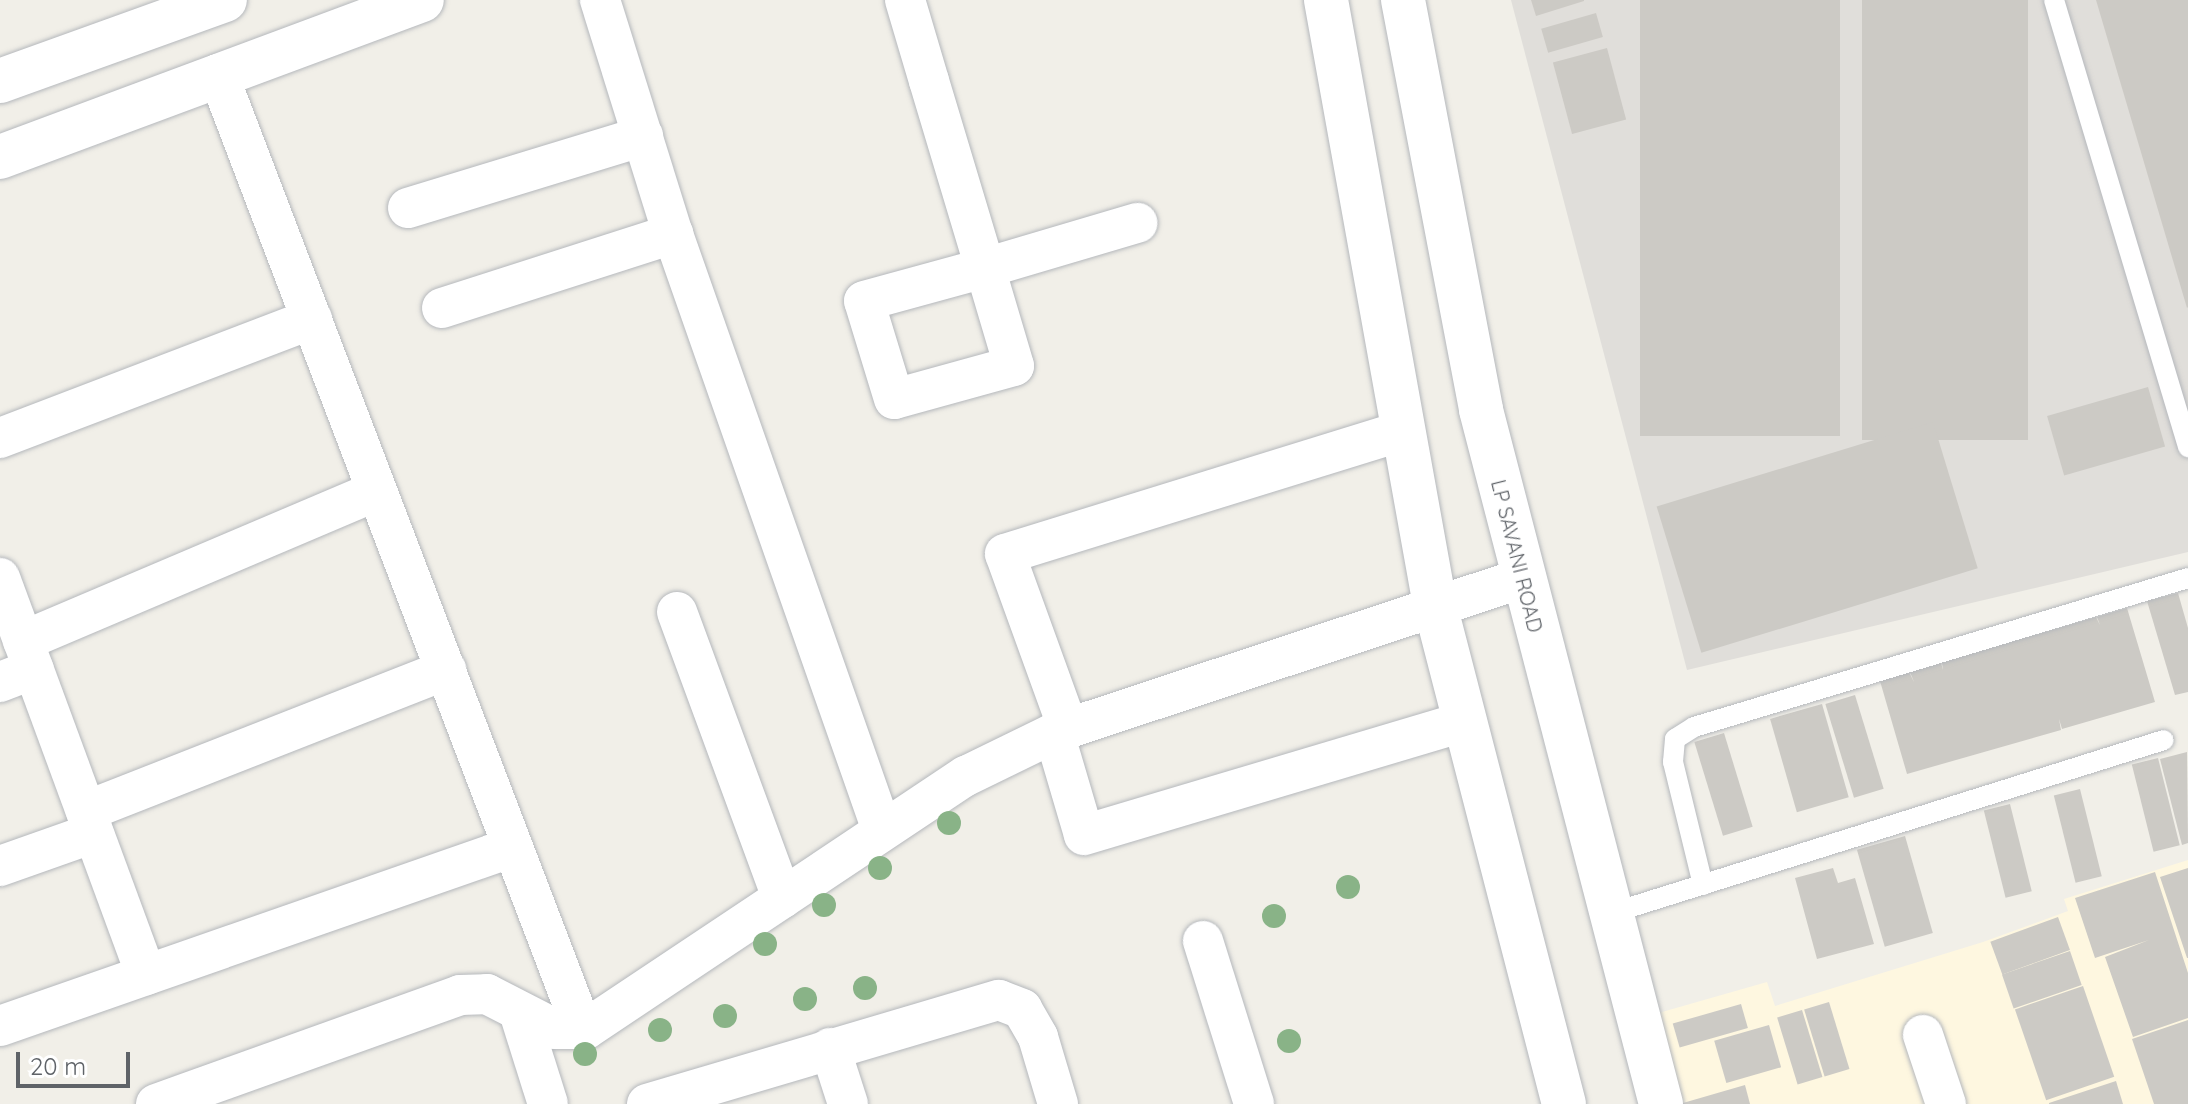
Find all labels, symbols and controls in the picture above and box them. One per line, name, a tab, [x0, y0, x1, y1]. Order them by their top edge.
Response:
street label: LP SAVANI ROAD	[1486, 477, 1548, 635]
scale bar	[20, 1036, 134, 1086]
text: 20 m	[30, 1051, 86, 1081]

